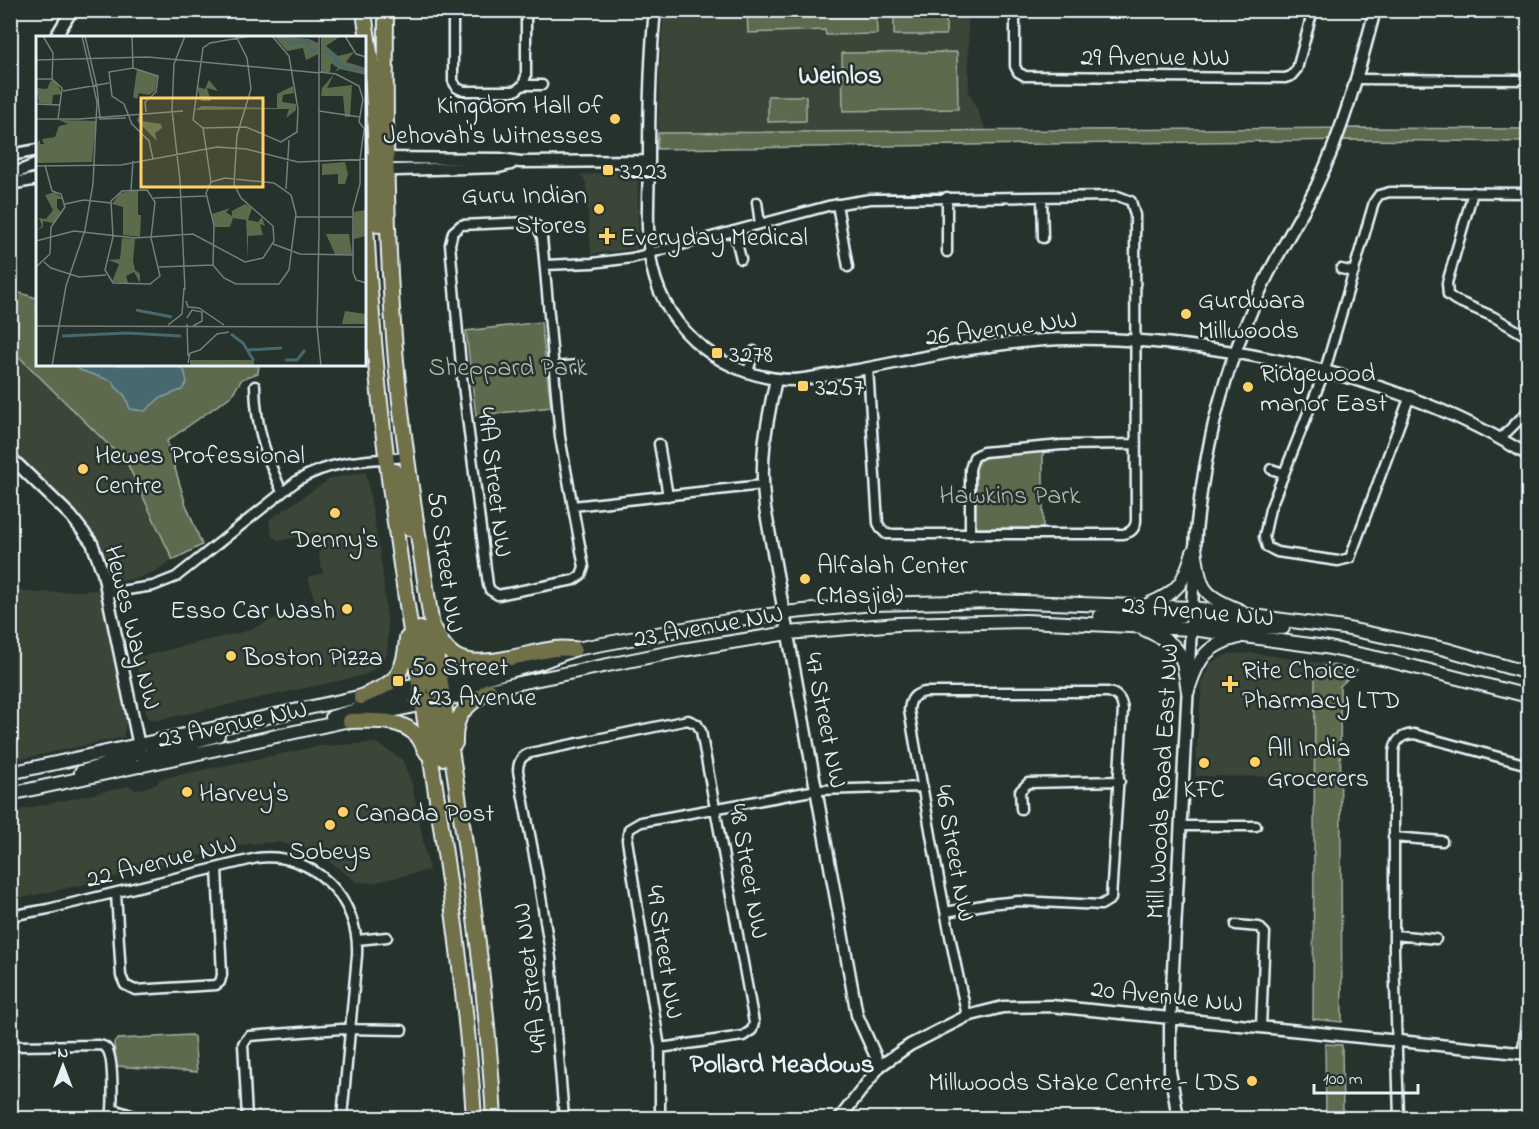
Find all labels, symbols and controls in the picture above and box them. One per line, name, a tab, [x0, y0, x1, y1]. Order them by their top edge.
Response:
inset map	[36, 36, 366, 366]
street label: 29 Avenue NW	[1080, 40, 1230, 78]
district label: Weinlos	[798, 57, 882, 96]
place label: Kingdom Hall of Jehovah's Witnesses	[383, 88, 604, 156]
marker: Kingdom Hall of Jehovah's Witnesses	[608, 112, 622, 126]
place label: 3223	[620, 154, 667, 192]
marker: 3223	[601, 163, 615, 177]
place label: Guru Indian Stores	[461, 178, 587, 246]
marker: Guru Indian Stores	[592, 202, 606, 216]
place label: Everyday Medical	[620, 220, 808, 258]
marker: Everyday Medical	[598, 227, 616, 245]
place label: Gurdwara Millwoods	[1198, 283, 1305, 351]
street label: 26 Avenue NW	[923, 302, 1080, 358]
marker: Gurdwara Millwoods	[1179, 307, 1193, 321]
place label: 3278	[729, 337, 773, 375]
marker: 3278	[710, 346, 724, 360]
park label: Sheppard Park	[428, 350, 588, 388]
place label: Ridgewood manor East	[1260, 356, 1387, 424]
place label: 3257	[815, 370, 865, 408]
marker: 3257	[796, 379, 810, 393]
marker: Ridgewood manor East	[1241, 380, 1255, 394]
street label: 49A Street NW	[465, 405, 521, 560]
place label: Hewes Professional Centre	[95, 438, 305, 506]
marker: Hewes Professional Centre	[76, 462, 90, 476]
park label: Hawkins Park	[939, 478, 1081, 516]
street label: 50 Street NW	[415, 489, 473, 636]
marker: Denny's	[328, 506, 342, 520]
place label: Denny's	[291, 522, 378, 560]
street label: Hewes Way NW	[92, 542, 170, 714]
place label: Alfalah Center (Masjid)	[817, 548, 969, 616]
marker: Alfalah Center (Masjid)	[798, 572, 812, 586]
street label: 23 Avenue NW	[1120, 587, 1275, 639]
place label: Esso Car Wash	[170, 593, 335, 631]
street label: 23 Avenue NW	[630, 596, 787, 660]
marker: Esso Car Wash	[340, 602, 354, 616]
place label: Boston Pizza	[242, 640, 383, 678]
street label: Mill Woods Road East NW	[1138, 642, 1190, 920]
marker: Boston Pizza	[224, 649, 238, 663]
street label: 47 Street NW	[792, 649, 856, 792]
place label: 50 Street & 23 Avenue	[410, 650, 537, 718]
place label: Rite Choice Pharmacy LTD	[1242, 653, 1400, 721]
marker: 50 Street & 23 Avenue	[391, 674, 405, 688]
marker: Rite Choice Pharmacy LTD	[1223, 677, 1237, 691]
street label: 23 Avenue NW	[154, 692, 311, 760]
place label: All India Grocerers	[1267, 731, 1369, 799]
marker: All India Grocerers	[1248, 755, 1262, 769]
marker: KFC	[1197, 756, 1211, 770]
place label: KFC	[1183, 772, 1225, 810]
place label: Harvey's	[199, 776, 289, 814]
street label: 46 Street NW	[922, 782, 984, 925]
marker: Harvey's	[180, 785, 194, 799]
place label: Canada Post	[355, 796, 495, 834]
street label: 48 Street NW	[716, 801, 778, 942]
marker: Canada Post	[336, 805, 350, 819]
marker: Sobeys	[323, 818, 337, 832]
street label: 22 Avenue NW	[82, 826, 241, 900]
place label: Sobeys	[289, 834, 371, 872]
street label: 49 Street NW	[634, 883, 692, 1022]
street label: 49A Street NW	[504, 900, 560, 1055]
street label: 20 Avenue NW	[1089, 971, 1245, 1025]
north arrow	[33, 1036, 93, 1096]
text: N	[58, 1041, 69, 1065]
district label: Pollard Meadows	[690, 1046, 874, 1085]
scale bar	[1314, 1057, 1418, 1095]
place label: Millwoods Stake Centre - LDS	[928, 1065, 1240, 1103]
text: 100 m	[1323, 1067, 1363, 1093]
marker: Millwoods Stake Centre - LDS	[1245, 1074, 1259, 1088]

